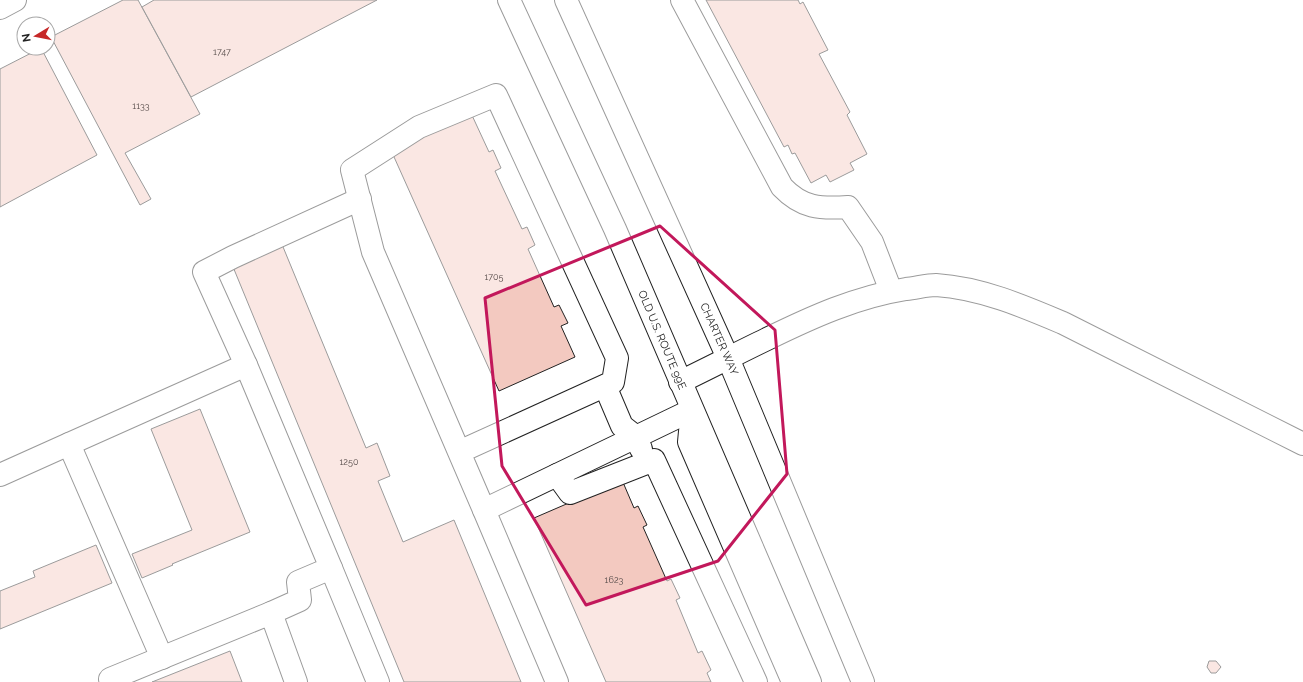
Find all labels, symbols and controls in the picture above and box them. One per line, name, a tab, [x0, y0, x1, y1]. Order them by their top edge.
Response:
north arrow	[16, 16, 56, 56]
text: N	[20, 32, 34, 43]
house number: 1747	[213, 47, 231, 57]
house number: 1133	[132, 101, 150, 111]
house number: 1705	[485, 272, 504, 282]
street label: OLD U.S. ROUTE 99E	[635, 288, 689, 392]
street label: CHARTER WAY	[697, 301, 741, 377]
house number: 1250	[340, 457, 359, 467]
house number: 1623	[605, 575, 624, 585]

